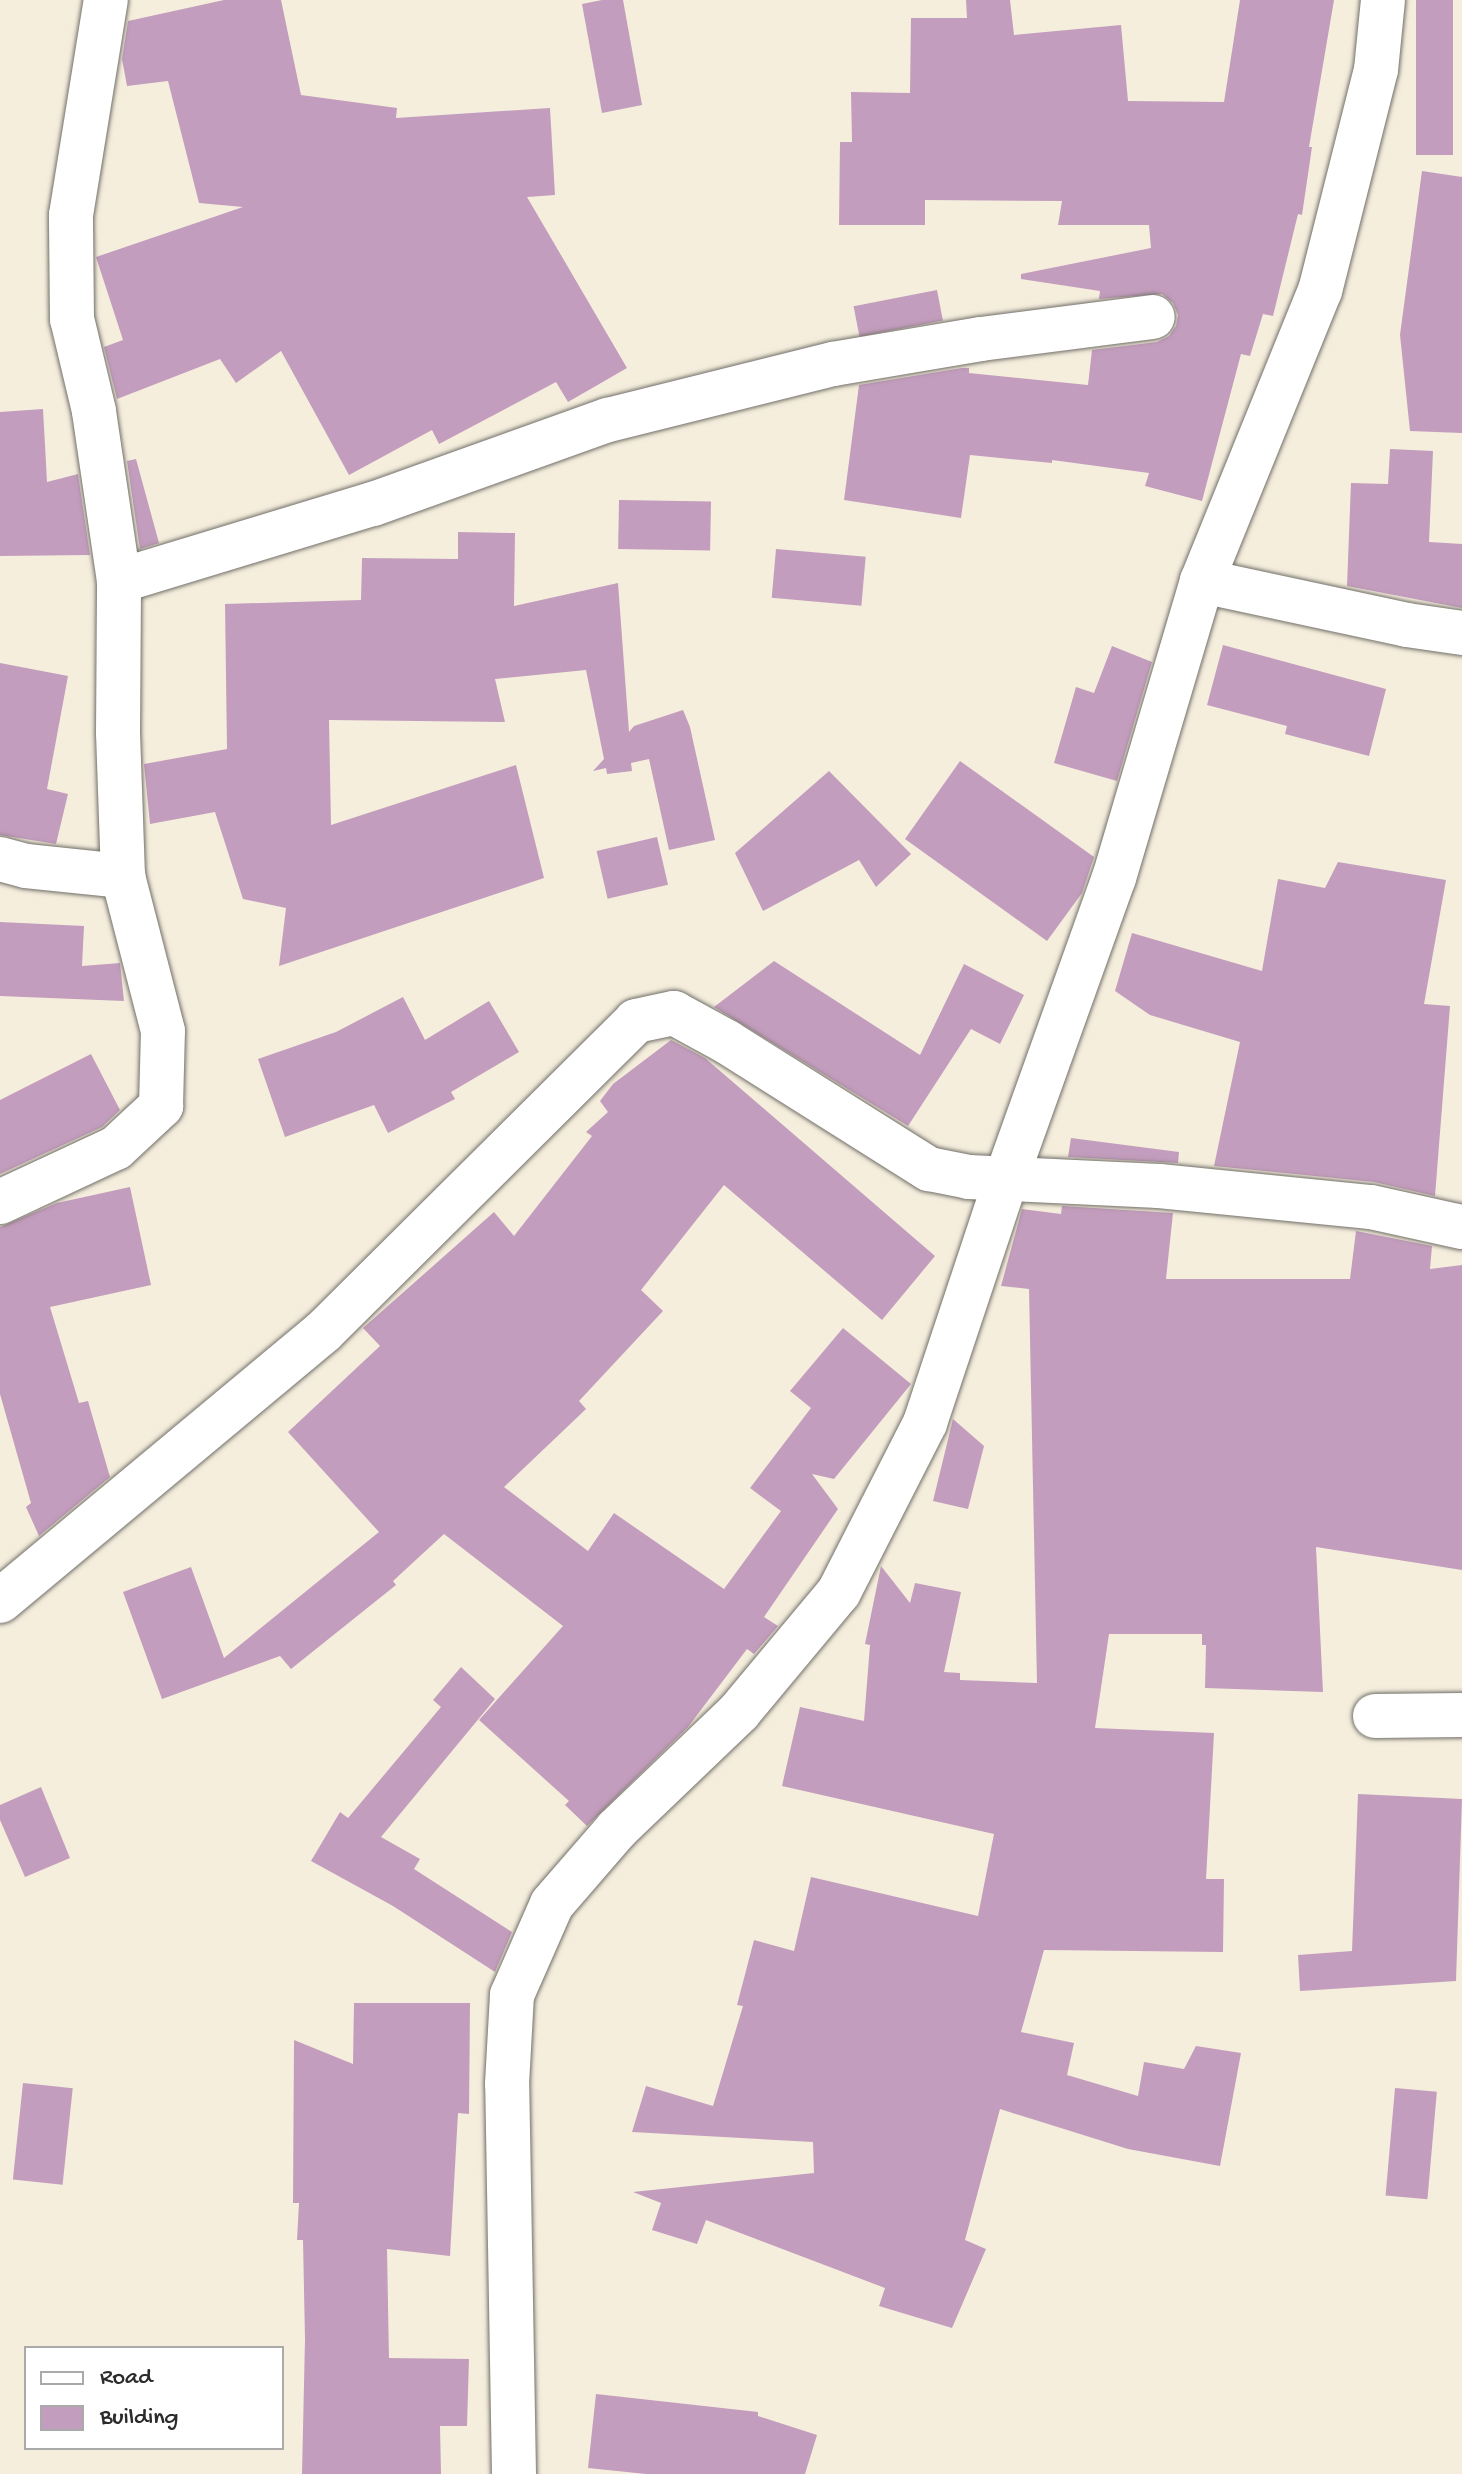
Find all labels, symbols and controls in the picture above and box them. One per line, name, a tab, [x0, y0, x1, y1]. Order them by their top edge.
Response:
legend	[24, 2346, 284, 2450]
text: Road	[100, 2364, 152, 2393]
text: Building	[100, 2404, 178, 2433]

